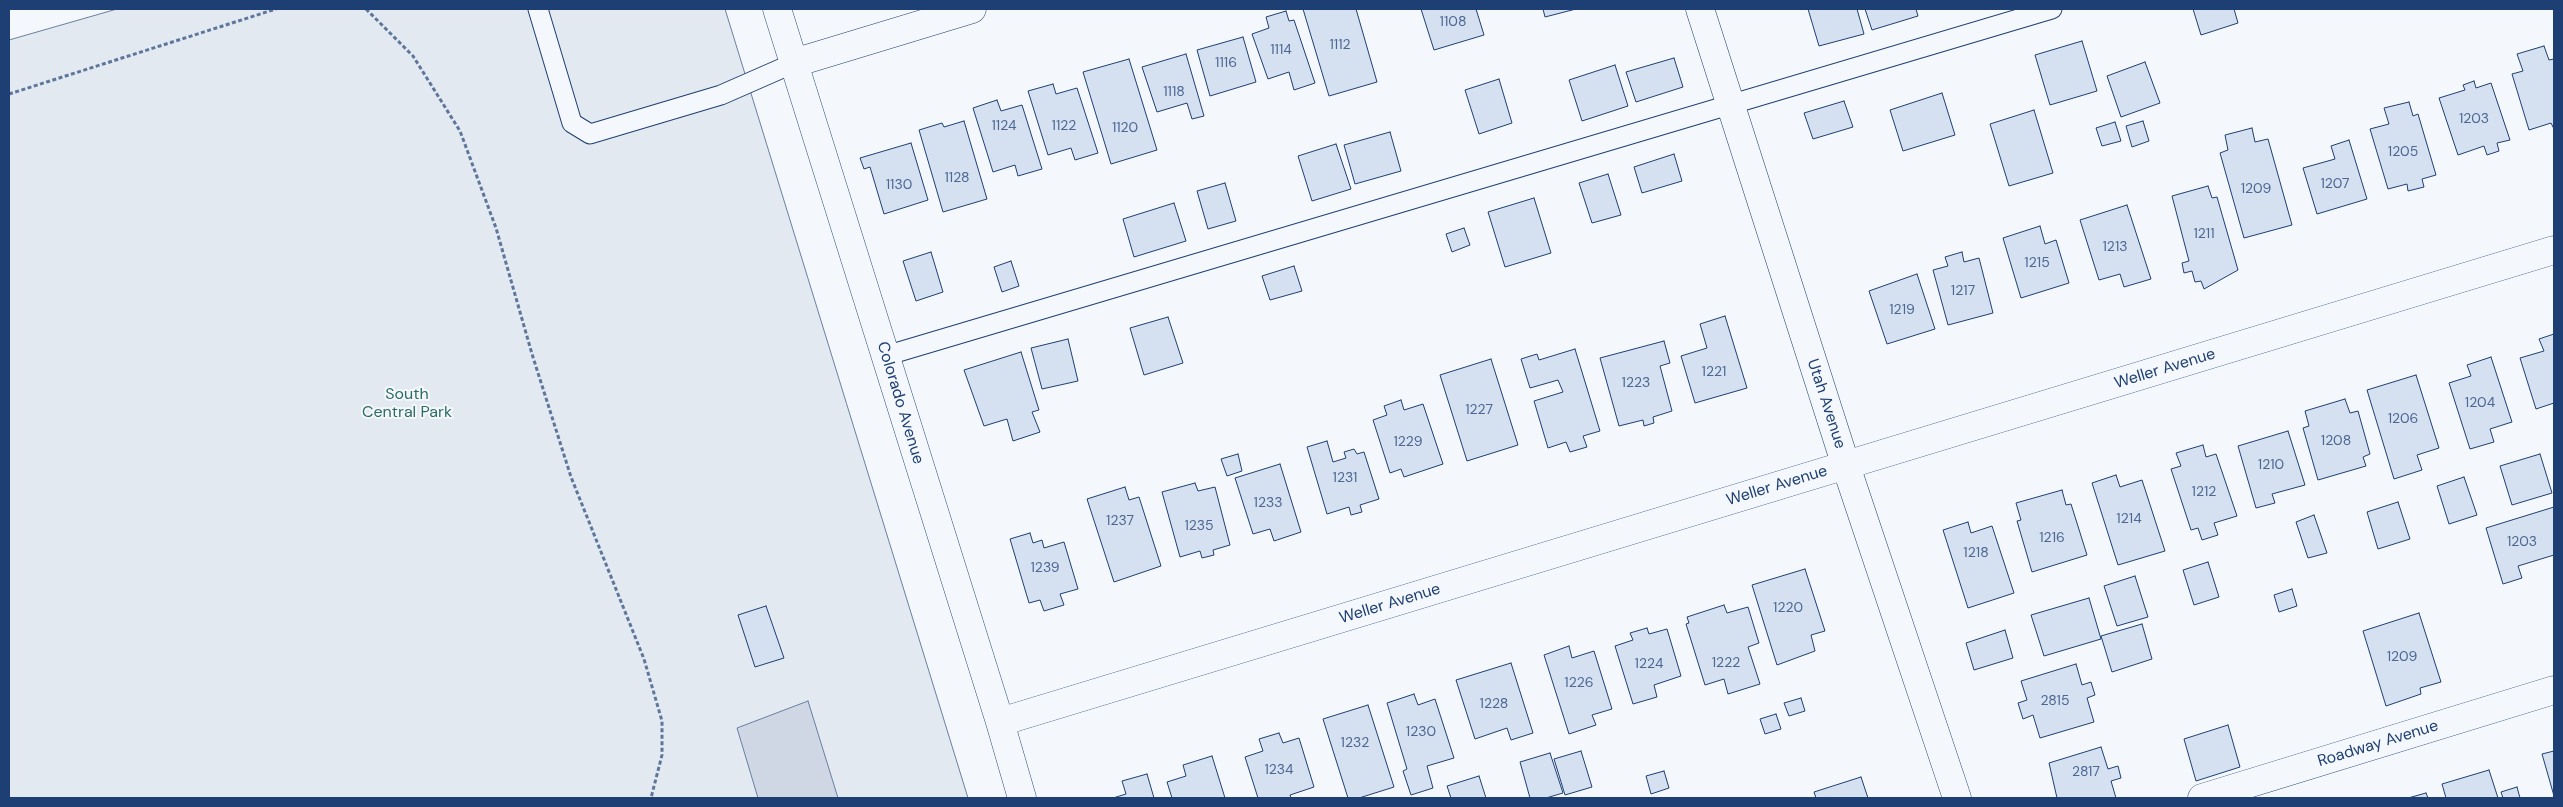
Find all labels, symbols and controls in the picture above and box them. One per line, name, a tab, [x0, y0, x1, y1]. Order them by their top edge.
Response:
house number: 1108	[1440, 14, 1466, 30]
house number: 1112	[1329, 37, 1351, 53]
house number: 1114	[1270, 42, 1292, 58]
house number: 1116	[1215, 55, 1237, 71]
house number: 1118	[1163, 84, 1185, 100]
house number: 1203	[2459, 111, 2489, 127]
house number: 1124	[991, 118, 1017, 134]
house number: 1122	[1052, 118, 1076, 134]
house number: 1120	[1112, 120, 1138, 136]
house number: 1205	[2388, 144, 2418, 160]
house number: 1128	[944, 170, 970, 186]
house number: 1207	[2320, 176, 2350, 192]
house number: 1130	[886, 177, 912, 193]
house number: 1209	[2241, 181, 2271, 197]
house number: 1211	[2193, 226, 2215, 242]
house number: 1213	[2102, 239, 2128, 255]
house number: 1215	[2024, 255, 2050, 271]
house number: 1217	[1951, 283, 1975, 299]
house number: 1219	[1889, 302, 1915, 318]
street label: Colorado Avenue	[872, 340, 928, 466]
street label: Weller Avenue	[2112, 345, 2218, 393]
street label: Utah Avenue	[1802, 357, 1850, 451]
house number: 1221	[1702, 364, 1726, 380]
house number: 1223	[1622, 375, 1650, 391]
park label: South Central Park	[362, 385, 452, 423]
house number: 1204	[2465, 395, 2495, 411]
house number: 1227	[1465, 402, 1493, 418]
house number: 1206	[2388, 411, 2418, 427]
house number: 1208	[2321, 433, 2351, 449]
house number: 1229	[1393, 434, 1423, 450]
house number: 1210	[2258, 457, 2284, 473]
street label: Weller Avenue	[1724, 462, 1830, 510]
house number: 1231	[1333, 470, 1357, 486]
house number: 1212	[2192, 484, 2216, 500]
house number: 1233	[1254, 495, 1282, 511]
house number: 1214	[2116, 511, 2142, 527]
house number: 1237	[1106, 513, 1134, 529]
house number: 1235	[1184, 518, 1214, 534]
house number: 1216	[2039, 530, 2065, 546]
house number: 1203	[2507, 534, 2537, 550]
house number: 1218	[1963, 545, 1989, 561]
house number: 1239	[1030, 560, 1060, 576]
street label: Weller Avenue	[1337, 580, 1443, 628]
house number: 1220	[1773, 600, 1803, 616]
house number: 1209	[2387, 649, 2417, 665]
house number: 1222	[1712, 655, 1740, 671]
house number: 1224	[1635, 656, 1663, 672]
house number: 1226	[1564, 675, 1594, 691]
house number: 2815	[2041, 693, 2069, 709]
house number: 1228	[1480, 696, 1508, 712]
street label: Roadway Avenue	[2315, 717, 2441, 771]
house number: 1230	[1406, 724, 1436, 740]
house number: 1232	[1341, 735, 1369, 751]
house number: 1234	[1264, 762, 1294, 778]
house number: 2817	[2072, 764, 2100, 780]

